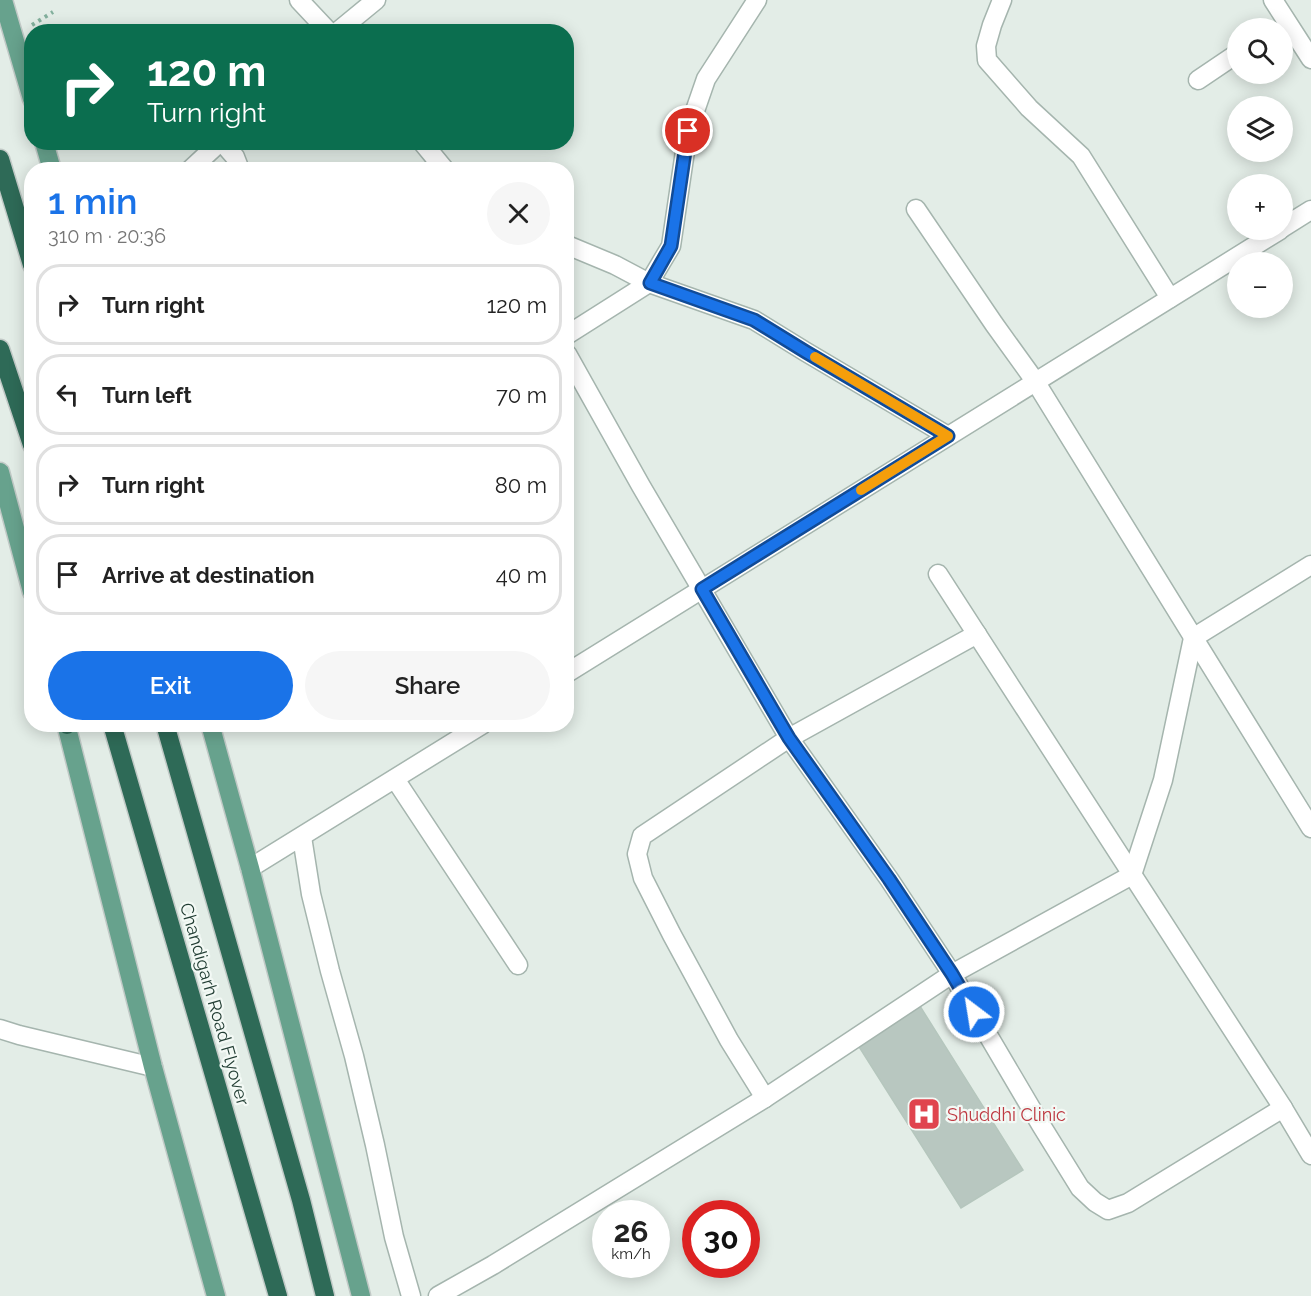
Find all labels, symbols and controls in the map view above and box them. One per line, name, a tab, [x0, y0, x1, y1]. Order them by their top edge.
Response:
map controls	[1227, 18, 1293, 318]
button: search	[1227, 18, 1293, 84]
text: 120 m	[147, 47, 266, 96]
icon: right	[48, 48, 126, 126]
button: layers	[1227, 96, 1293, 162]
text: Turn right	[147, 97, 266, 128]
pin	[662, 105, 713, 156]
icon: arrive	[671, 114, 704, 147]
button: +	[1227, 174, 1293, 240]
text: 1 min	[48, 180, 137, 222]
button: close	[487, 182, 550, 245]
text: 310 m · 20:36	[48, 224, 166, 248]
button: −	[1227, 252, 1293, 318]
icon: right	[51, 288, 84, 321]
text: Turn right	[102, 292, 205, 318]
text: 120 m	[487, 292, 547, 318]
icon: left	[51, 378, 84, 411]
text: Turn left	[102, 382, 192, 408]
text: 70 m	[496, 382, 547, 408]
icon: right	[51, 468, 84, 501]
text: Turn right	[102, 472, 205, 498]
text: 80 m	[495, 472, 547, 498]
icon: arrive	[51, 558, 84, 591]
text: Arrive at destination	[102, 562, 315, 588]
text: 40 m	[496, 562, 547, 588]
button: Exit	[48, 651, 293, 720]
button: Share	[305, 651, 550, 720]
street label: Chandigarh Road Flyover	[176, 900, 254, 1108]
position arrow	[942, 980, 1006, 1044]
hospital icon: Shuddhi Clinic	[906, 1096, 942, 1132]
place label: Shuddhi Clinic	[947, 1104, 1066, 1125]
speed limit sign: 30	[682, 1200, 760, 1278]
text: 26	[613, 1214, 649, 1249]
text: km/h	[611, 1245, 651, 1263]

